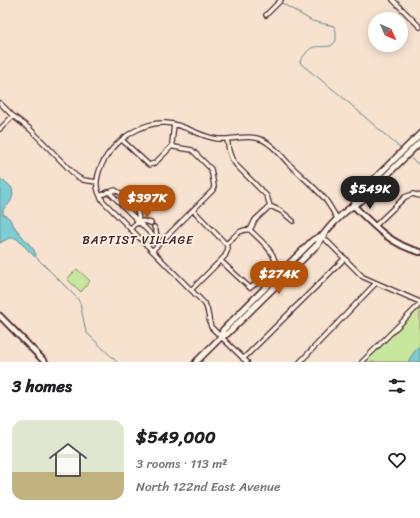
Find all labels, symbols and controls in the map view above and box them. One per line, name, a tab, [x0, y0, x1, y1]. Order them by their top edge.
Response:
north arrow	[368, 12, 408, 52]
map controls	[368, 12, 408, 52]
pin: $549K	[342, 176, 398, 210]
text: $549K	[350, 177, 390, 200]
pin: $397K	[119, 185, 175, 219]
text: $397K	[127, 186, 167, 209]
district label: BAPTIST VILLAGE	[82, 229, 194, 251]
pin: $274K	[251, 261, 307, 295]
text: $274K	[259, 262, 299, 285]
text: 3 homes	[12, 371, 72, 401]
icon: filters	[386, 375, 408, 397]
text: $549,000	[136, 422, 216, 452]
icon: home	[44, 436, 92, 484]
icon: heart	[386, 449, 408, 471]
text: 3 rooms · 113 m²	[136, 452, 227, 475]
text: North 122nd East Avenue	[136, 475, 281, 498]

